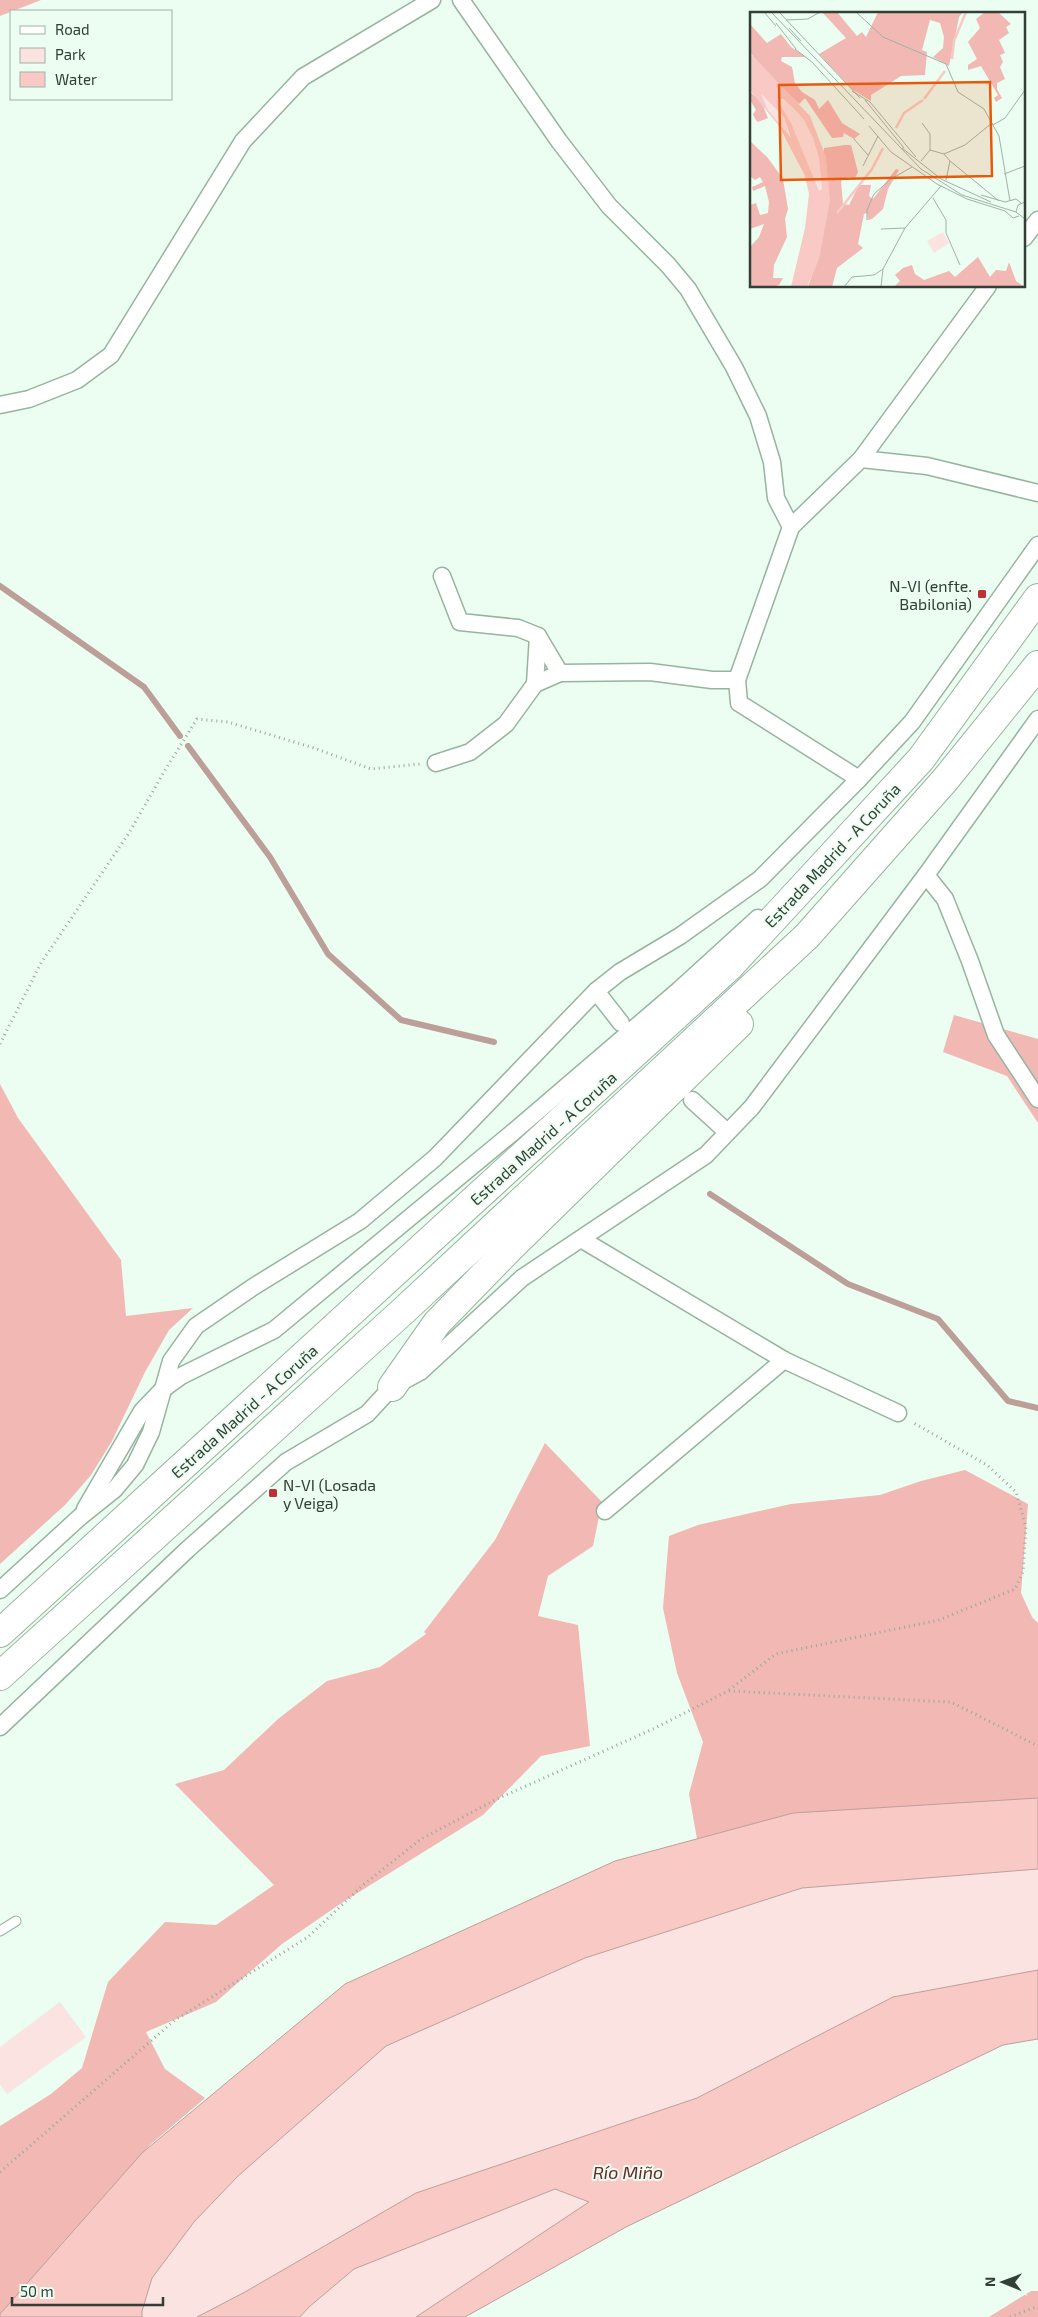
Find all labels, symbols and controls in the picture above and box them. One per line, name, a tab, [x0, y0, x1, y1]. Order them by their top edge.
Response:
legend	[10, 10, 172, 100]
inset map	[750, 12, 1026, 288]
text: Road	[55, 20, 90, 38]
text: Park	[55, 45, 86, 63]
text: Water	[55, 70, 97, 88]
place label: N-VI (enfte. Babilonia)	[889, 576, 972, 613]
marker: N-VI (enfte. Babilonia)	[976, 588, 988, 600]
street label: Estrada Madrid - A Coruña	[760, 779, 904, 931]
street label: Estrada Madrid - A Coruña	[466, 1067, 620, 1209]
street label: Estrada Madrid - A Coruña	[167, 1340, 321, 1482]
place label: N-VI (Losada y Veiga)	[283, 1475, 376, 1512]
marker: N-VI (Losada y Veiga)	[267, 1487, 279, 1499]
water label: Río Miño	[593, 2161, 663, 2183]
north arrow	[978, 2257, 1028, 2307]
scale bar	[12, 2274, 164, 2306]
text: N	[981, 2277, 998, 2287]
text: 50 m	[20, 2282, 54, 2300]

